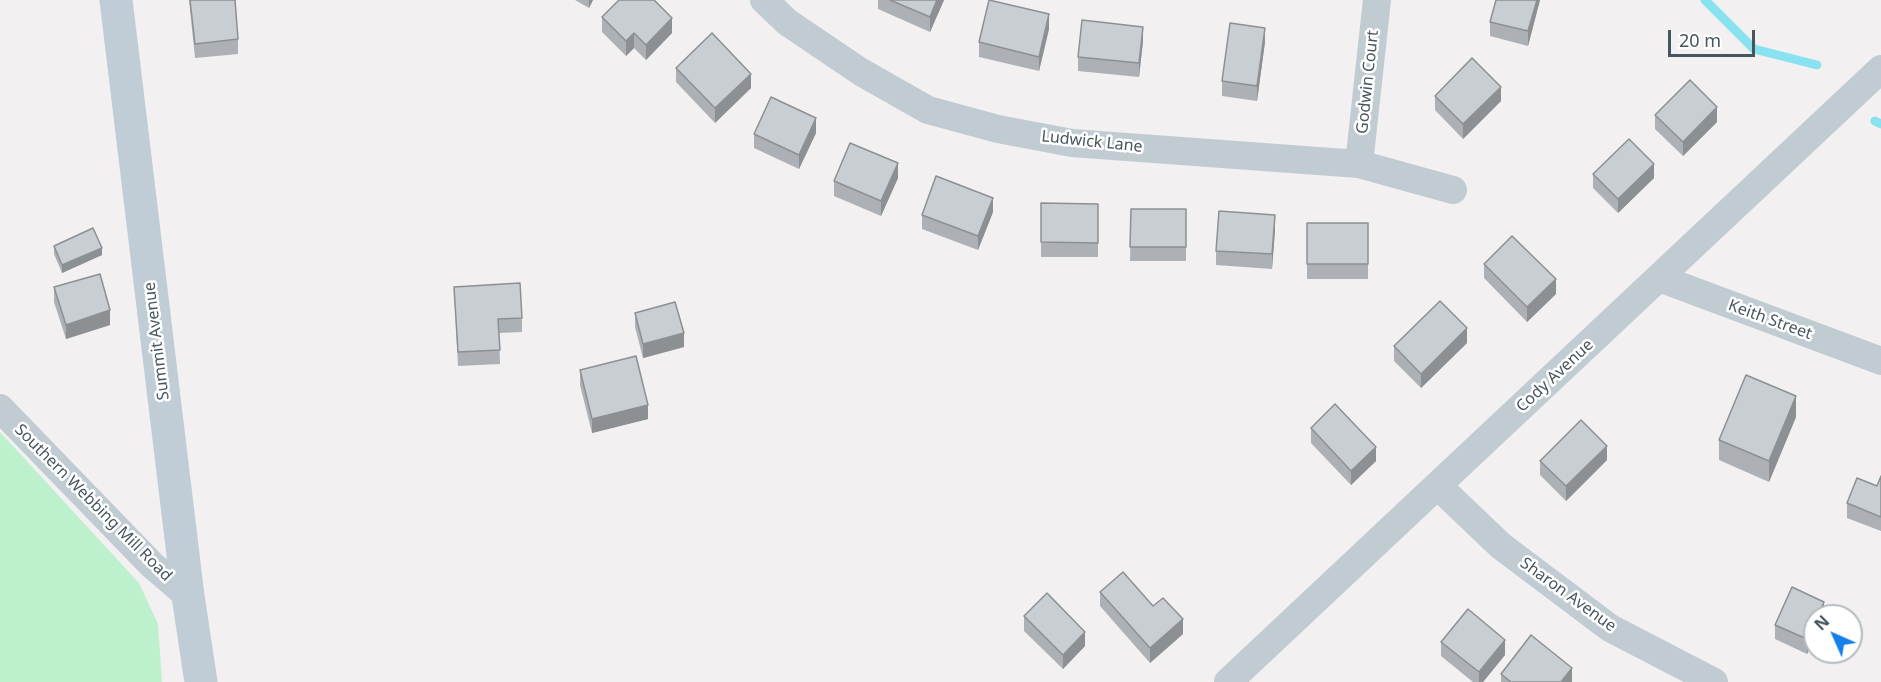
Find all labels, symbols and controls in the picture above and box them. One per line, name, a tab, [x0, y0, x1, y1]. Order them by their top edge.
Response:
scale bar	[1671, 18, 1758, 56]
text: 20 m	[1679, 28, 1721, 52]
street label: Godwin Court	[1353, 29, 1383, 135]
street label: Ludwick Lane	[1041, 127, 1143, 157]
street label: Summit Avenue	[140, 281, 174, 401]
street label: Keith Street	[1726, 296, 1814, 344]
street label: Cody Avenue	[1513, 336, 1597, 416]
street label: Southern Webbing Mill Road	[10, 420, 176, 586]
street label: Sharon Avenue	[1516, 554, 1620, 636]
north arrow	[1803, 604, 1863, 664]
text: N	[1809, 610, 1834, 635]

